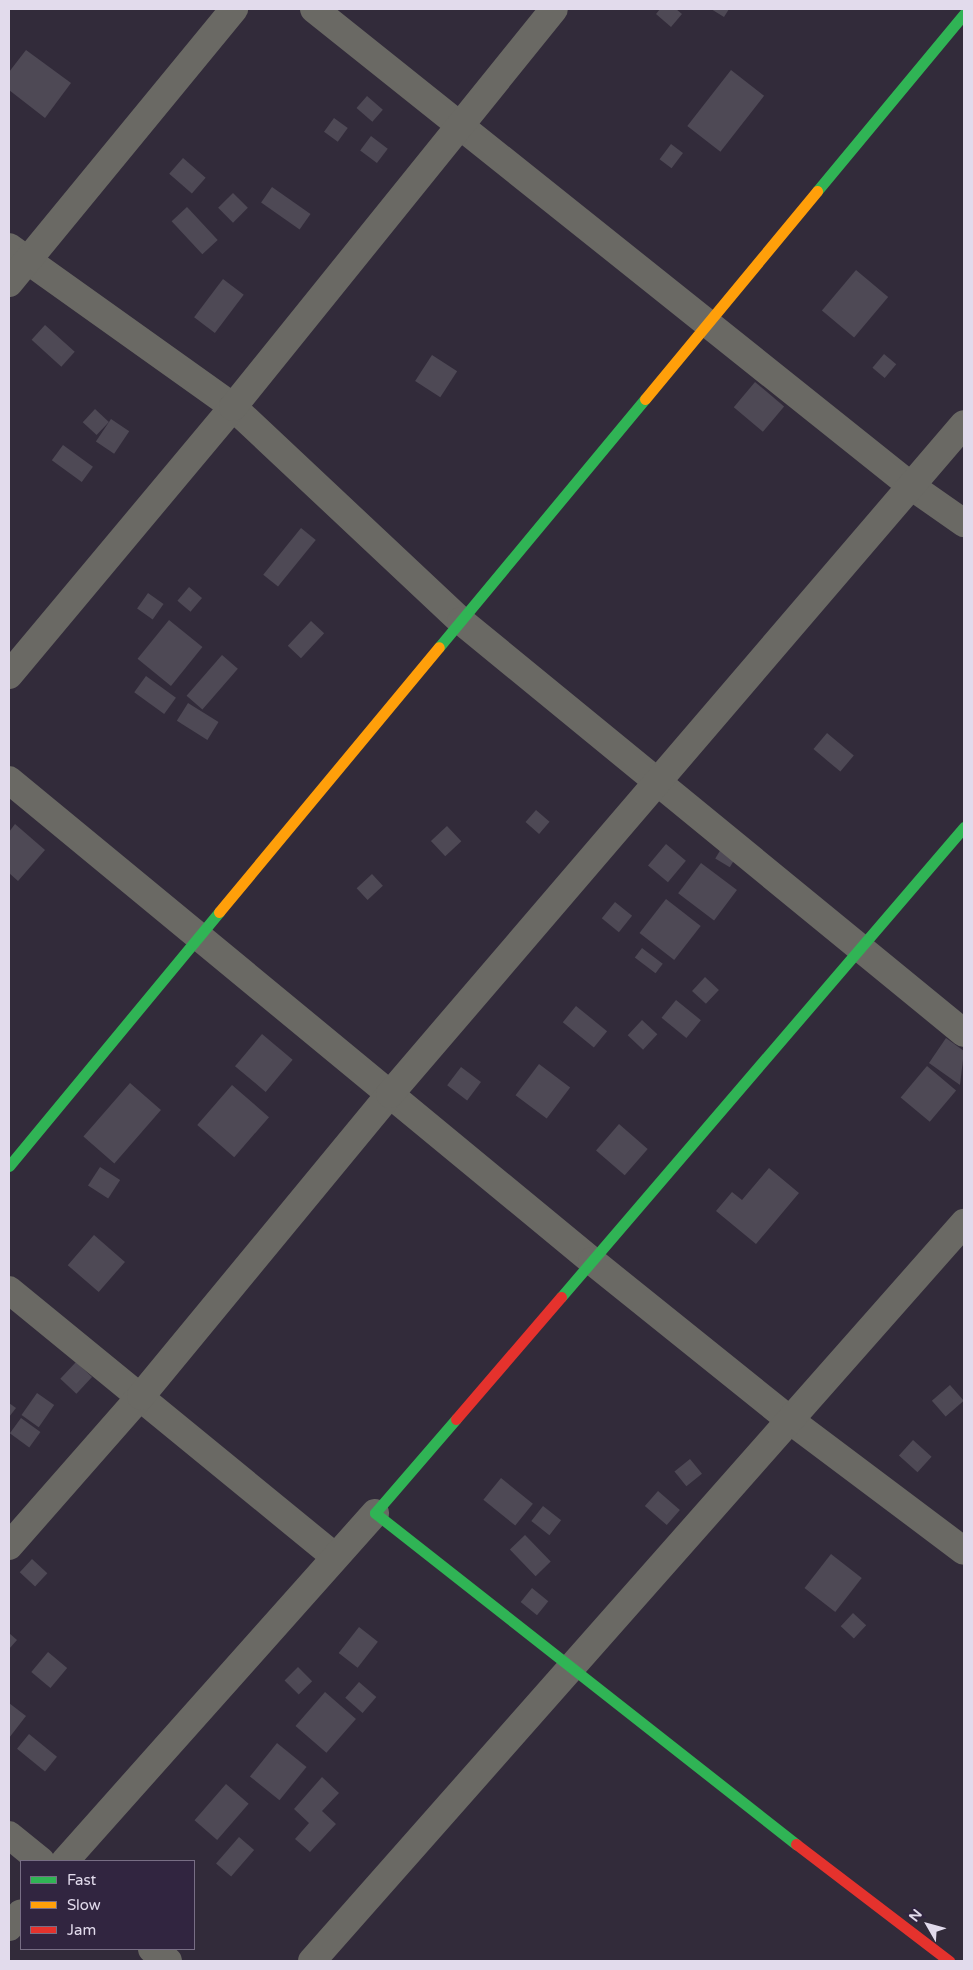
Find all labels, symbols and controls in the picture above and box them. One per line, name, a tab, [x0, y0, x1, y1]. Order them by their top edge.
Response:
legend	[20, 1860, 195, 1950]
text: Fast	[67, 1871, 96, 1889]
text: Slow	[67, 1896, 101, 1914]
north arrow	[903, 1900, 953, 1950]
text: N	[906, 1906, 926, 1925]
text: Jam	[67, 1921, 96, 1939]

